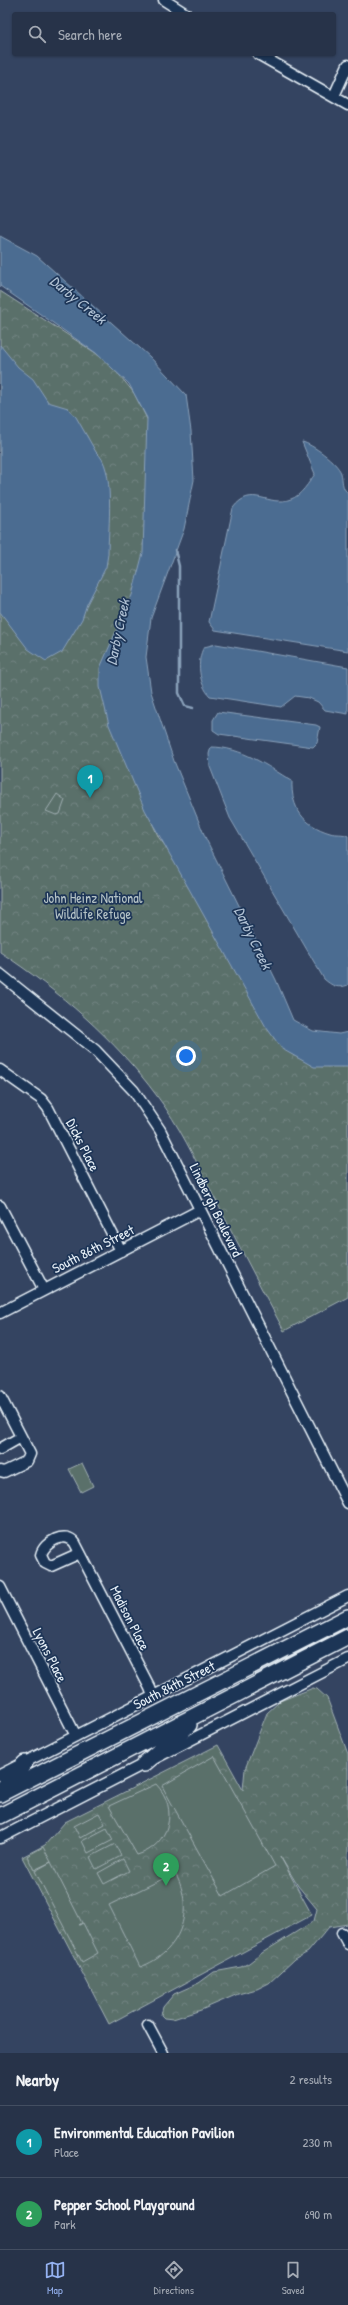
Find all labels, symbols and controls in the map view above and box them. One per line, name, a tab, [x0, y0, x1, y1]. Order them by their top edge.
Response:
search box	[12, 12, 336, 56]
icon: search	[26, 23, 48, 45]
text: Search here	[58, 24, 122, 45]
water label: Darby Creek	[46, 270, 112, 330]
water label: Darby Creek	[100, 595, 135, 667]
pin: 1	[77, 765, 103, 798]
park label: John Heinz National Wildlife Refuge	[43, 888, 143, 924]
water label: Darby Creek	[229, 903, 278, 974]
your location	[176, 1046, 196, 1066]
street label: Dicks Place	[62, 1115, 105, 1175]
street label: Lindbergh Boulevard	[185, 1160, 248, 1261]
street label: South 86th Street	[48, 1220, 137, 1277]
street label: Madison Place	[106, 1582, 155, 1654]
street label: Lyons Place	[28, 1624, 72, 1686]
street label: South 84th Street	[130, 1656, 218, 1713]
pin: 2	[153, 1853, 179, 1886]
text: Nearby	[16, 2068, 59, 2091]
text: 2 results	[290, 2070, 332, 2088]
text: Environmental Education Pavilion	[54, 2122, 234, 2143]
text: 1	[27, 2133, 31, 2151]
text: 230 m	[302, 2133, 332, 2151]
text: Place	[54, 2143, 79, 2161]
text: Pepper School Playground	[54, 2194, 194, 2215]
text: 2	[26, 2205, 32, 2223]
text: 690 m	[304, 2205, 332, 2223]
text: Park	[54, 2215, 76, 2233]
tab: Map	[44, 2259, 66, 2297]
tab: Directions	[154, 2259, 194, 2297]
tab: Saved	[282, 2259, 304, 2297]

